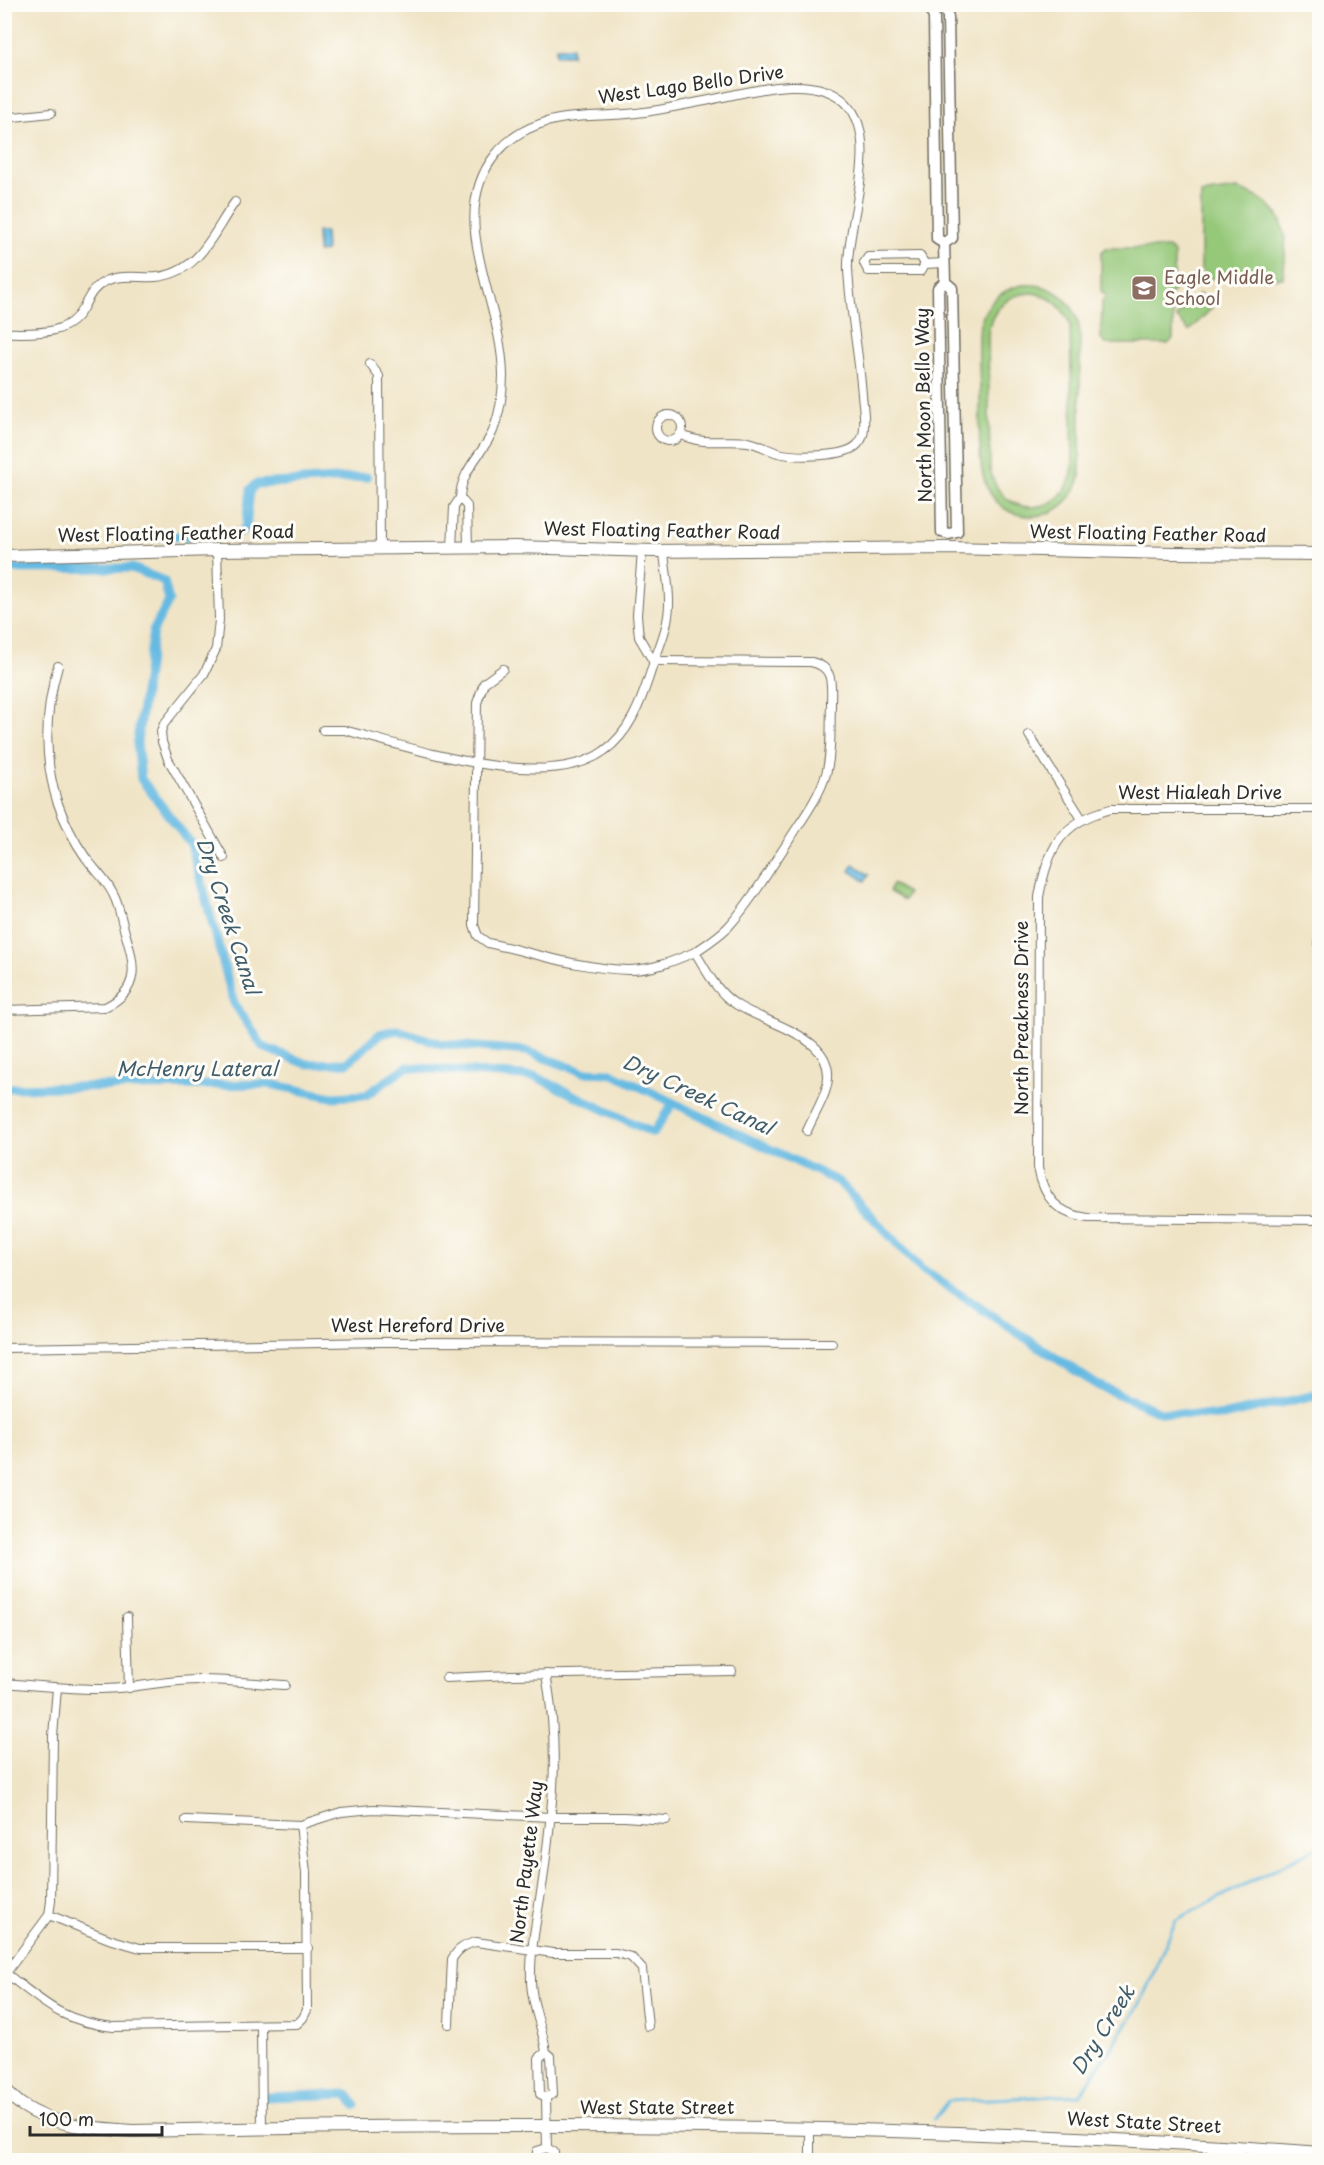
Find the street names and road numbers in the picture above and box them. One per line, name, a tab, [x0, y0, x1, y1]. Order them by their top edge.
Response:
street label: West Lago Bello Drive	[596, 57, 785, 110]
street label: North Moon Bello Way	[907, 307, 938, 503]
street label: West Floating Feather Road	[543, 514, 781, 545]
street label: West Floating Feather Road	[57, 517, 295, 548]
street label: West Floating Feather Road	[1029, 517, 1267, 548]
street label: West Hialeah Drive	[1118, 778, 1282, 805]
street label: North Preakness Drive	[1007, 921, 1034, 1115]
street label: West Hereford Drive	[331, 1311, 505, 1338]
street label: North Payette Way	[502, 1779, 549, 1945]
street label: West State Street	[580, 2093, 734, 2120]
street label: West State Street	[1066, 2104, 1222, 2139]

